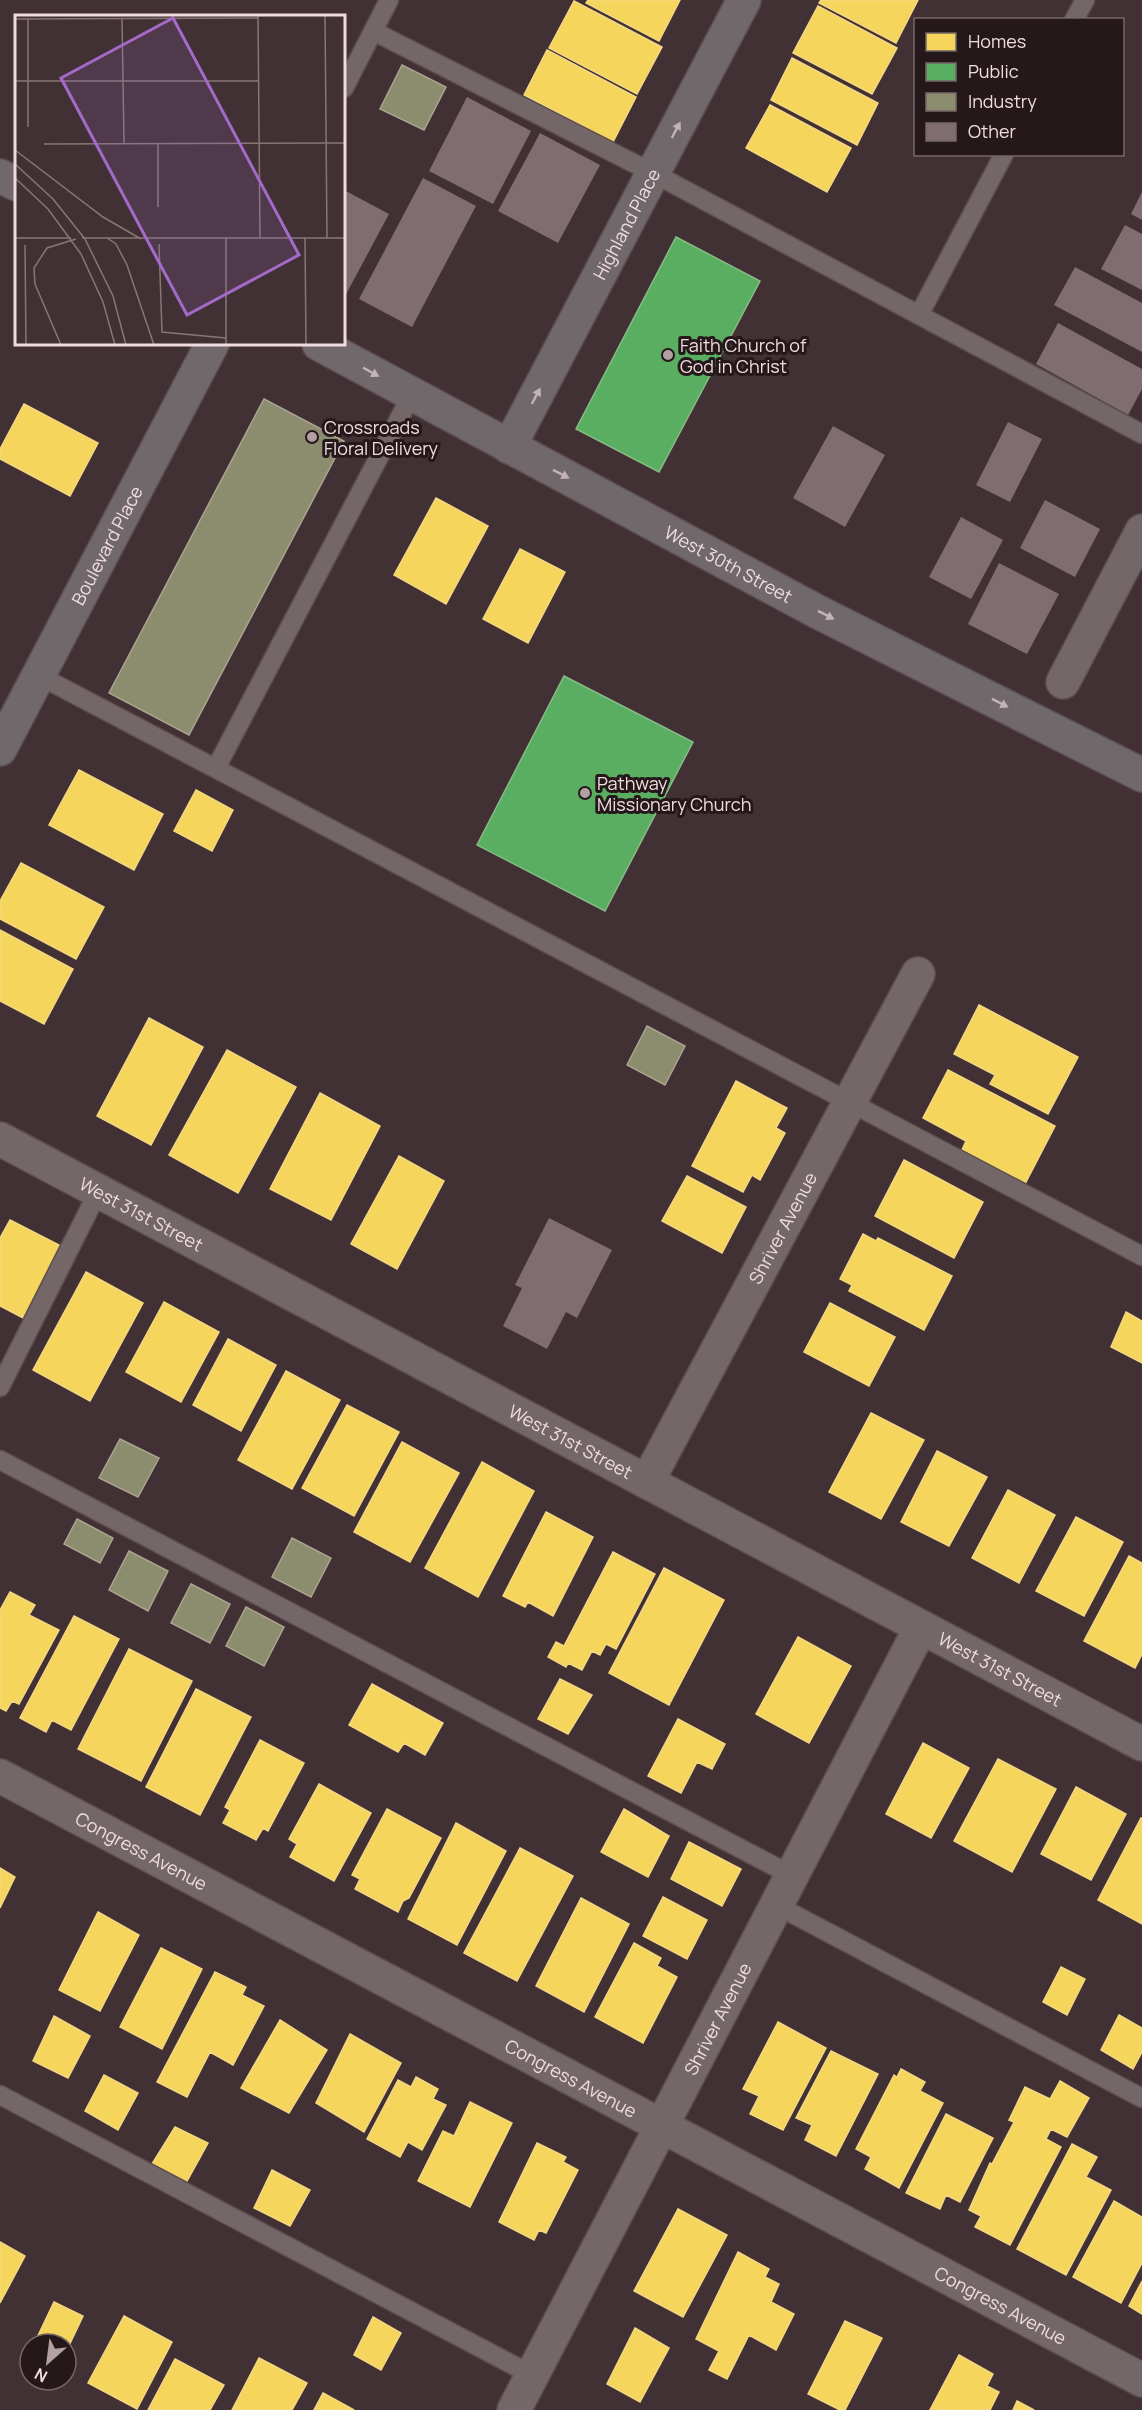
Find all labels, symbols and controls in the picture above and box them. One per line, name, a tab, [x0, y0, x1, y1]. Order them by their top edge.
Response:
inset map	[15, 15, 345, 345]
legend	[914, 18, 1124, 156]
text: Homes	[968, 29, 1026, 53]
text: Public	[968, 59, 1019, 83]
text: Industry	[968, 89, 1037, 113]
text: Other	[968, 119, 1016, 143]
one-way arrow	[671, 121, 681, 138]
street label: Highland Place	[587, 164, 665, 284]
place label: Faith Church of God in Christ	[680, 333, 807, 378]
marker: Faith Church of God in Christ	[661, 348, 675, 362]
one-way arrow	[362, 367, 379, 377]
one-way arrow	[531, 387, 541, 404]
place label: Crossroads Floral Delivery	[324, 415, 439, 460]
marker: Crossroads Floral Delivery	[305, 430, 319, 444]
one-way arrow	[553, 469, 570, 479]
street label: Boulevard Place	[66, 482, 148, 609]
street label: West 30th Street	[660, 520, 797, 608]
one-way arrow	[817, 611, 834, 620]
one-way arrow	[991, 699, 1008, 708]
place label: Pathway Missionary Church	[597, 771, 751, 816]
marker: Pathway Missionary Church	[578, 786, 592, 800]
street label: Shriver Avenue	[743, 1168, 822, 1288]
street label: West 31st Street	[75, 1171, 207, 1257]
street label: West 31st Street	[505, 1399, 637, 1484]
street label: West 31st Street	[934, 1626, 1066, 1712]
street label: Congress Avenue	[71, 1806, 212, 1896]
street label: Shriver Avenue	[678, 1958, 757, 2079]
street label: Congress Avenue	[501, 2033, 641, 2123]
street label: Congress Avenue	[931, 2261, 1071, 2350]
north arrow	[18, 2332, 78, 2392]
text: N	[31, 2363, 51, 2388]

